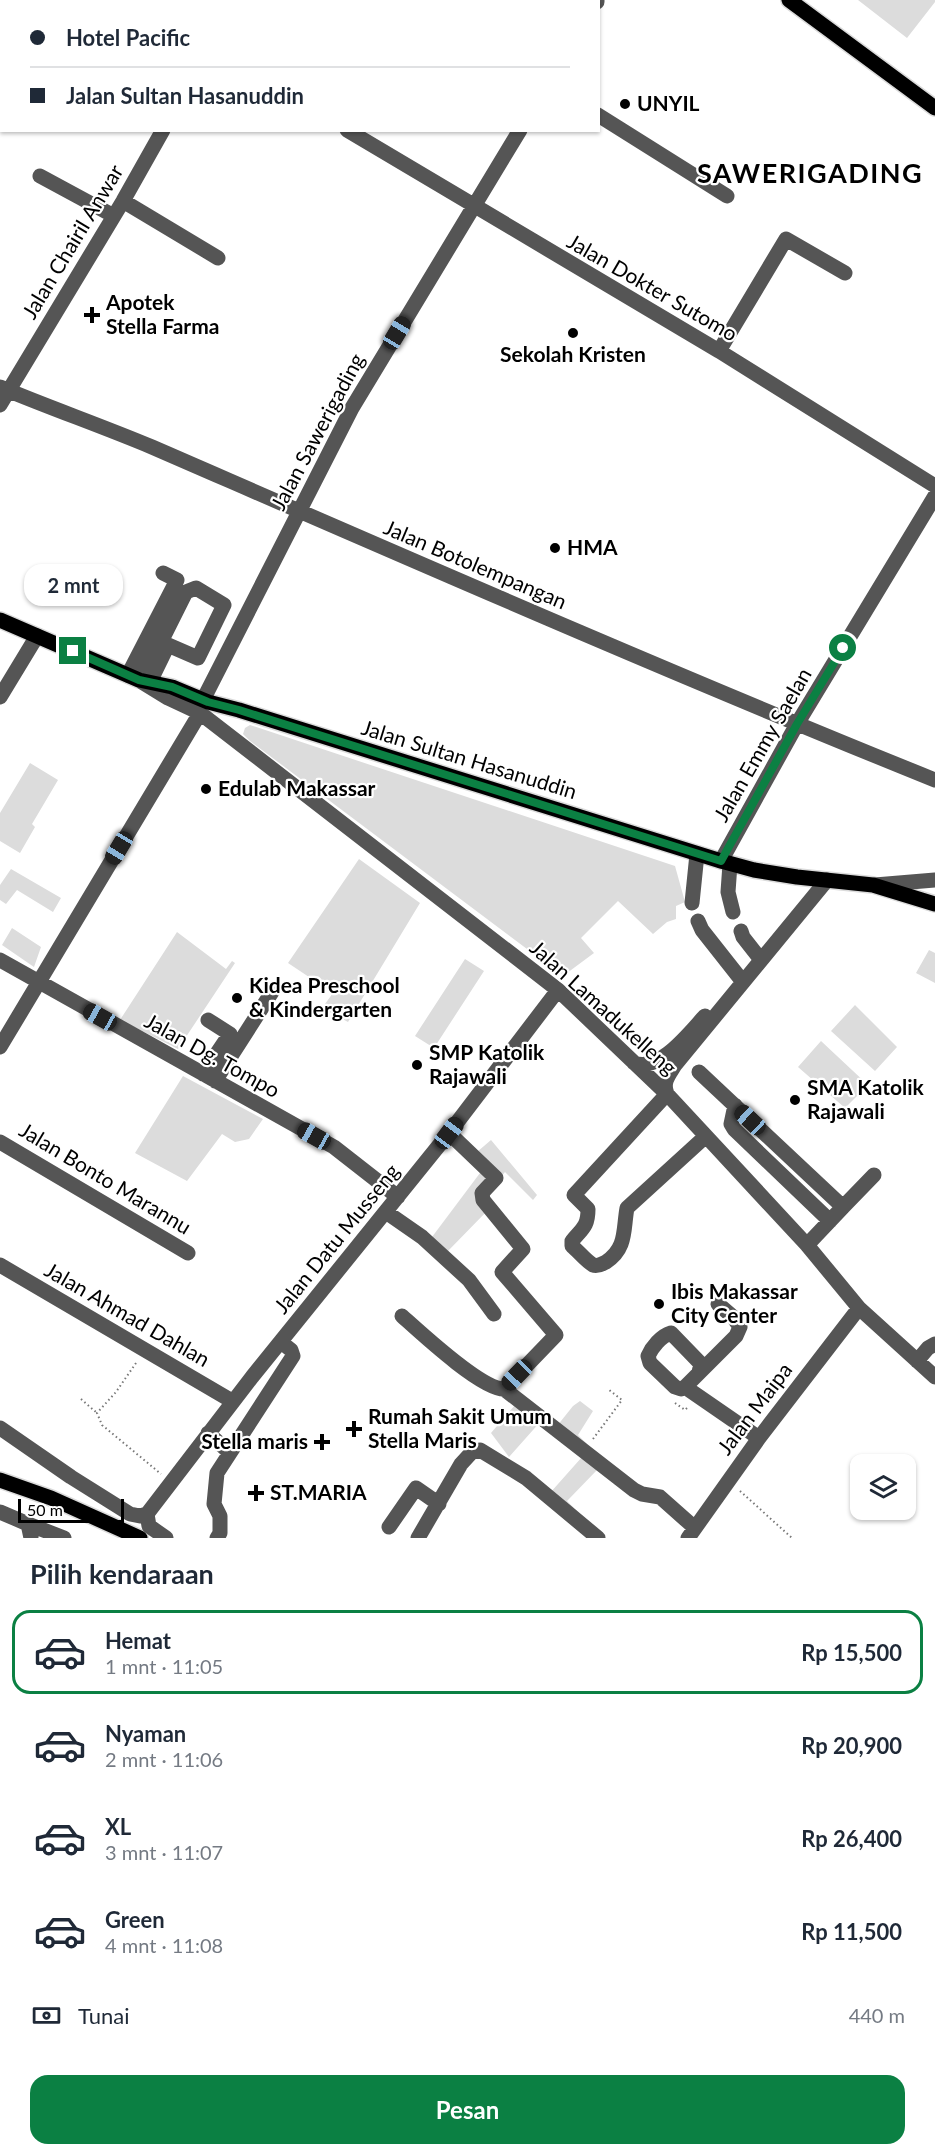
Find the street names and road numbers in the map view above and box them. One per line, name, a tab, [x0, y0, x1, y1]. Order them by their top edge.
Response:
street label: Jalan Chairil Anwar	[16, 159, 128, 323]
street label: Jalan Dokter Sutomo	[563, 228, 742, 346]
street label: Jalan Sawerigading	[265, 349, 369, 514]
street label: Jalan Botolempangan	[380, 514, 571, 613]
street label: Jalan Emmy Saelan	[708, 663, 816, 825]
street label: Jalan Sultan Hasanuddin	[359, 714, 580, 803]
street label: Jalan Lamadukelleng	[526, 935, 682, 1079]
street label: Jalan Dg. Tompo	[141, 1007, 285, 1102]
street label: Jalan Bonto Marannu	[15, 1117, 196, 1239]
street label: Jalan Datu Musseng	[268, 1158, 404, 1318]
street label: Jalan Ahmad Dahlan	[41, 1256, 215, 1371]
street label: Jalan Maipa	[711, 1357, 796, 1459]

